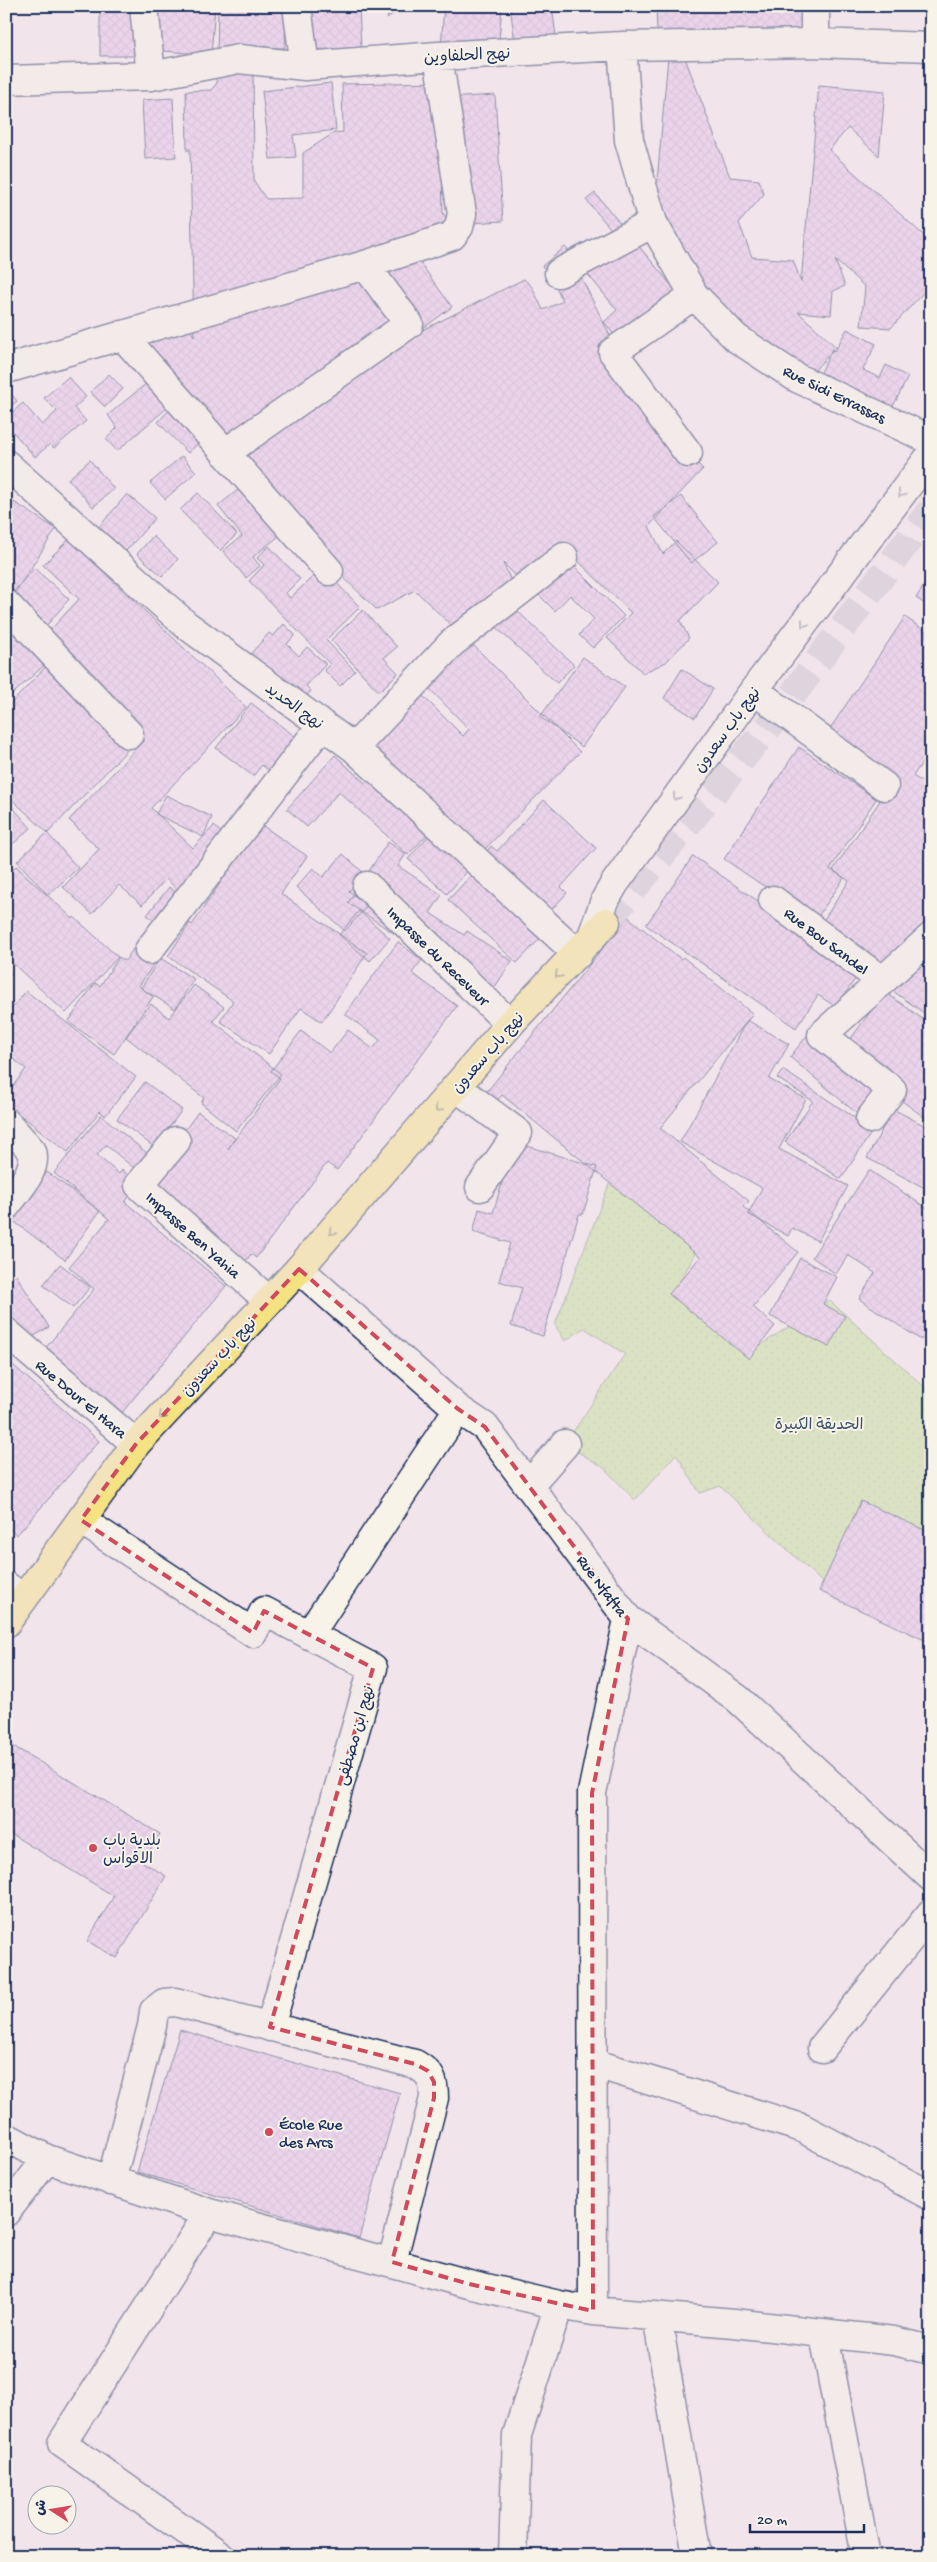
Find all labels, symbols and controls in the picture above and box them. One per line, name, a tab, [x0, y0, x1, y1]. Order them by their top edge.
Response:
street label: نهج الحلفاوين	[423, 46, 511, 69]
street label: Rue Sidi Errassas	[779, 363, 889, 430]
one-way arrow	[899, 488, 907, 497]
one-way arrow	[801, 618, 809, 627]
street label: نهج الحديد	[260, 680, 326, 735]
street label: نهج باب سعدون	[691, 685, 766, 778]
one-way arrow	[674, 791, 682, 800]
street label: Impasse du Receveur	[381, 904, 493, 1012]
street label: Rue Bou Sandel	[779, 905, 871, 981]
one-way arrow	[555, 969, 564, 978]
street label: نهج باب سعدون	[449, 1010, 530, 1099]
one-way arrow	[434, 1103, 443, 1112]
street label: Impasse Ben Yahia	[140, 1189, 244, 1285]
one-way arrow	[329, 1226, 337, 1235]
street label: نهج باب سعدون	[179, 1315, 262, 1402]
street label: Rue Dour El Hara	[30, 1357, 130, 1445]
one-way arrow	[159, 1410, 168, 1419]
park label: الحديقة الكبيرة	[775, 1416, 863, 1436]
street label: Rue Nfafta	[571, 1552, 630, 1623]
street label: نهج ابن مصطفى	[334, 1684, 381, 1788]
place label: بلدية باب الاقواس	[103, 1832, 161, 1870]
marker: بلدية باب الاقواس	[87, 1842, 99, 1854]
place label: École Rue des Arcs	[279, 2117, 343, 2154]
marker: École Rue des Arcs	[263, 2126, 275, 2138]
north arrow	[28, 2484, 78, 2534]
text: ش	[32, 2499, 52, 2517]
scale bar	[750, 2502, 863, 2534]
text: 20 m	[757, 2512, 787, 2530]

